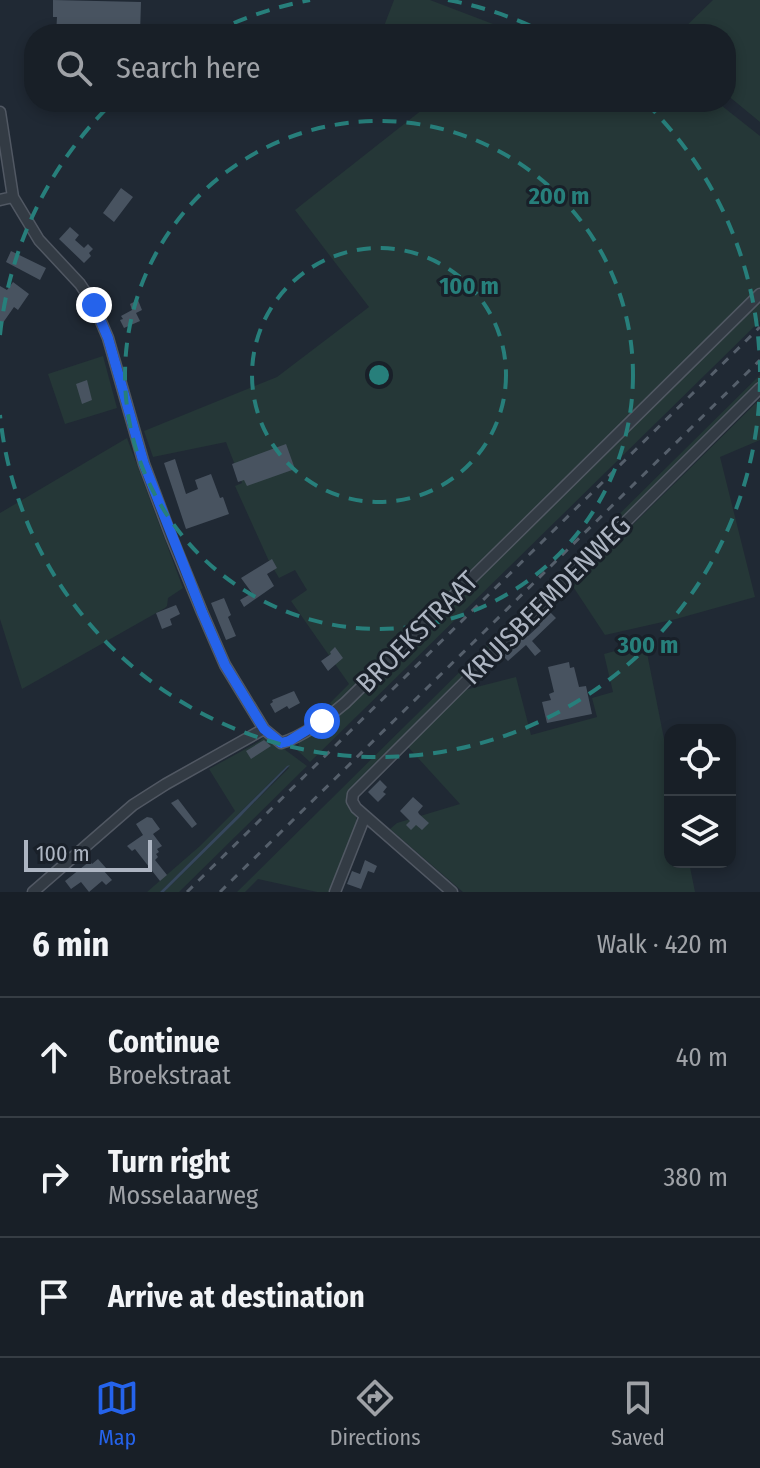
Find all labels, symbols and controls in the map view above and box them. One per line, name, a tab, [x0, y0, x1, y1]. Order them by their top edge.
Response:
search box	[24, 24, 736, 112]
icon: search	[52, 46, 96, 90]
text: Search here	[116, 50, 261, 86]
text: 200 m	[528, 182, 589, 210]
text: 100 m	[439, 272, 499, 300]
route end	[76, 287, 112, 323]
centre of rings	[365, 361, 393, 389]
street label: KRUISBEEMDENWEG	[455, 509, 637, 691]
street label: BROEKSTRAAT	[349, 564, 485, 700]
text: 300 m	[617, 631, 678, 659]
route start	[304, 703, 340, 739]
map controls	[664, 724, 736, 868]
button: locate	[664, 724, 736, 796]
button: layers	[664, 796, 736, 868]
scale bar	[24, 836, 152, 872]
text: 100 m	[36, 840, 90, 867]
text: 6 min	[32, 924, 109, 965]
text: Walk · 420 m	[597, 929, 728, 960]
text: Continue	[108, 1024, 220, 1060]
icon: ahead	[32, 1035, 76, 1079]
text: 40 m	[676, 1042, 728, 1073]
text: Broekstraat	[108, 1060, 231, 1091]
text: Turn right	[108, 1144, 230, 1180]
icon: right	[32, 1155, 76, 1199]
text: 380 m	[664, 1162, 728, 1193]
text: Mosselaarweg	[108, 1180, 258, 1211]
icon: arrive	[32, 1275, 76, 1319]
text: Arrive at destination	[108, 1279, 365, 1315]
tab: Map	[95, 1376, 139, 1451]
tab: Directions	[330, 1376, 421, 1451]
tab: Saved	[611, 1376, 665, 1451]

